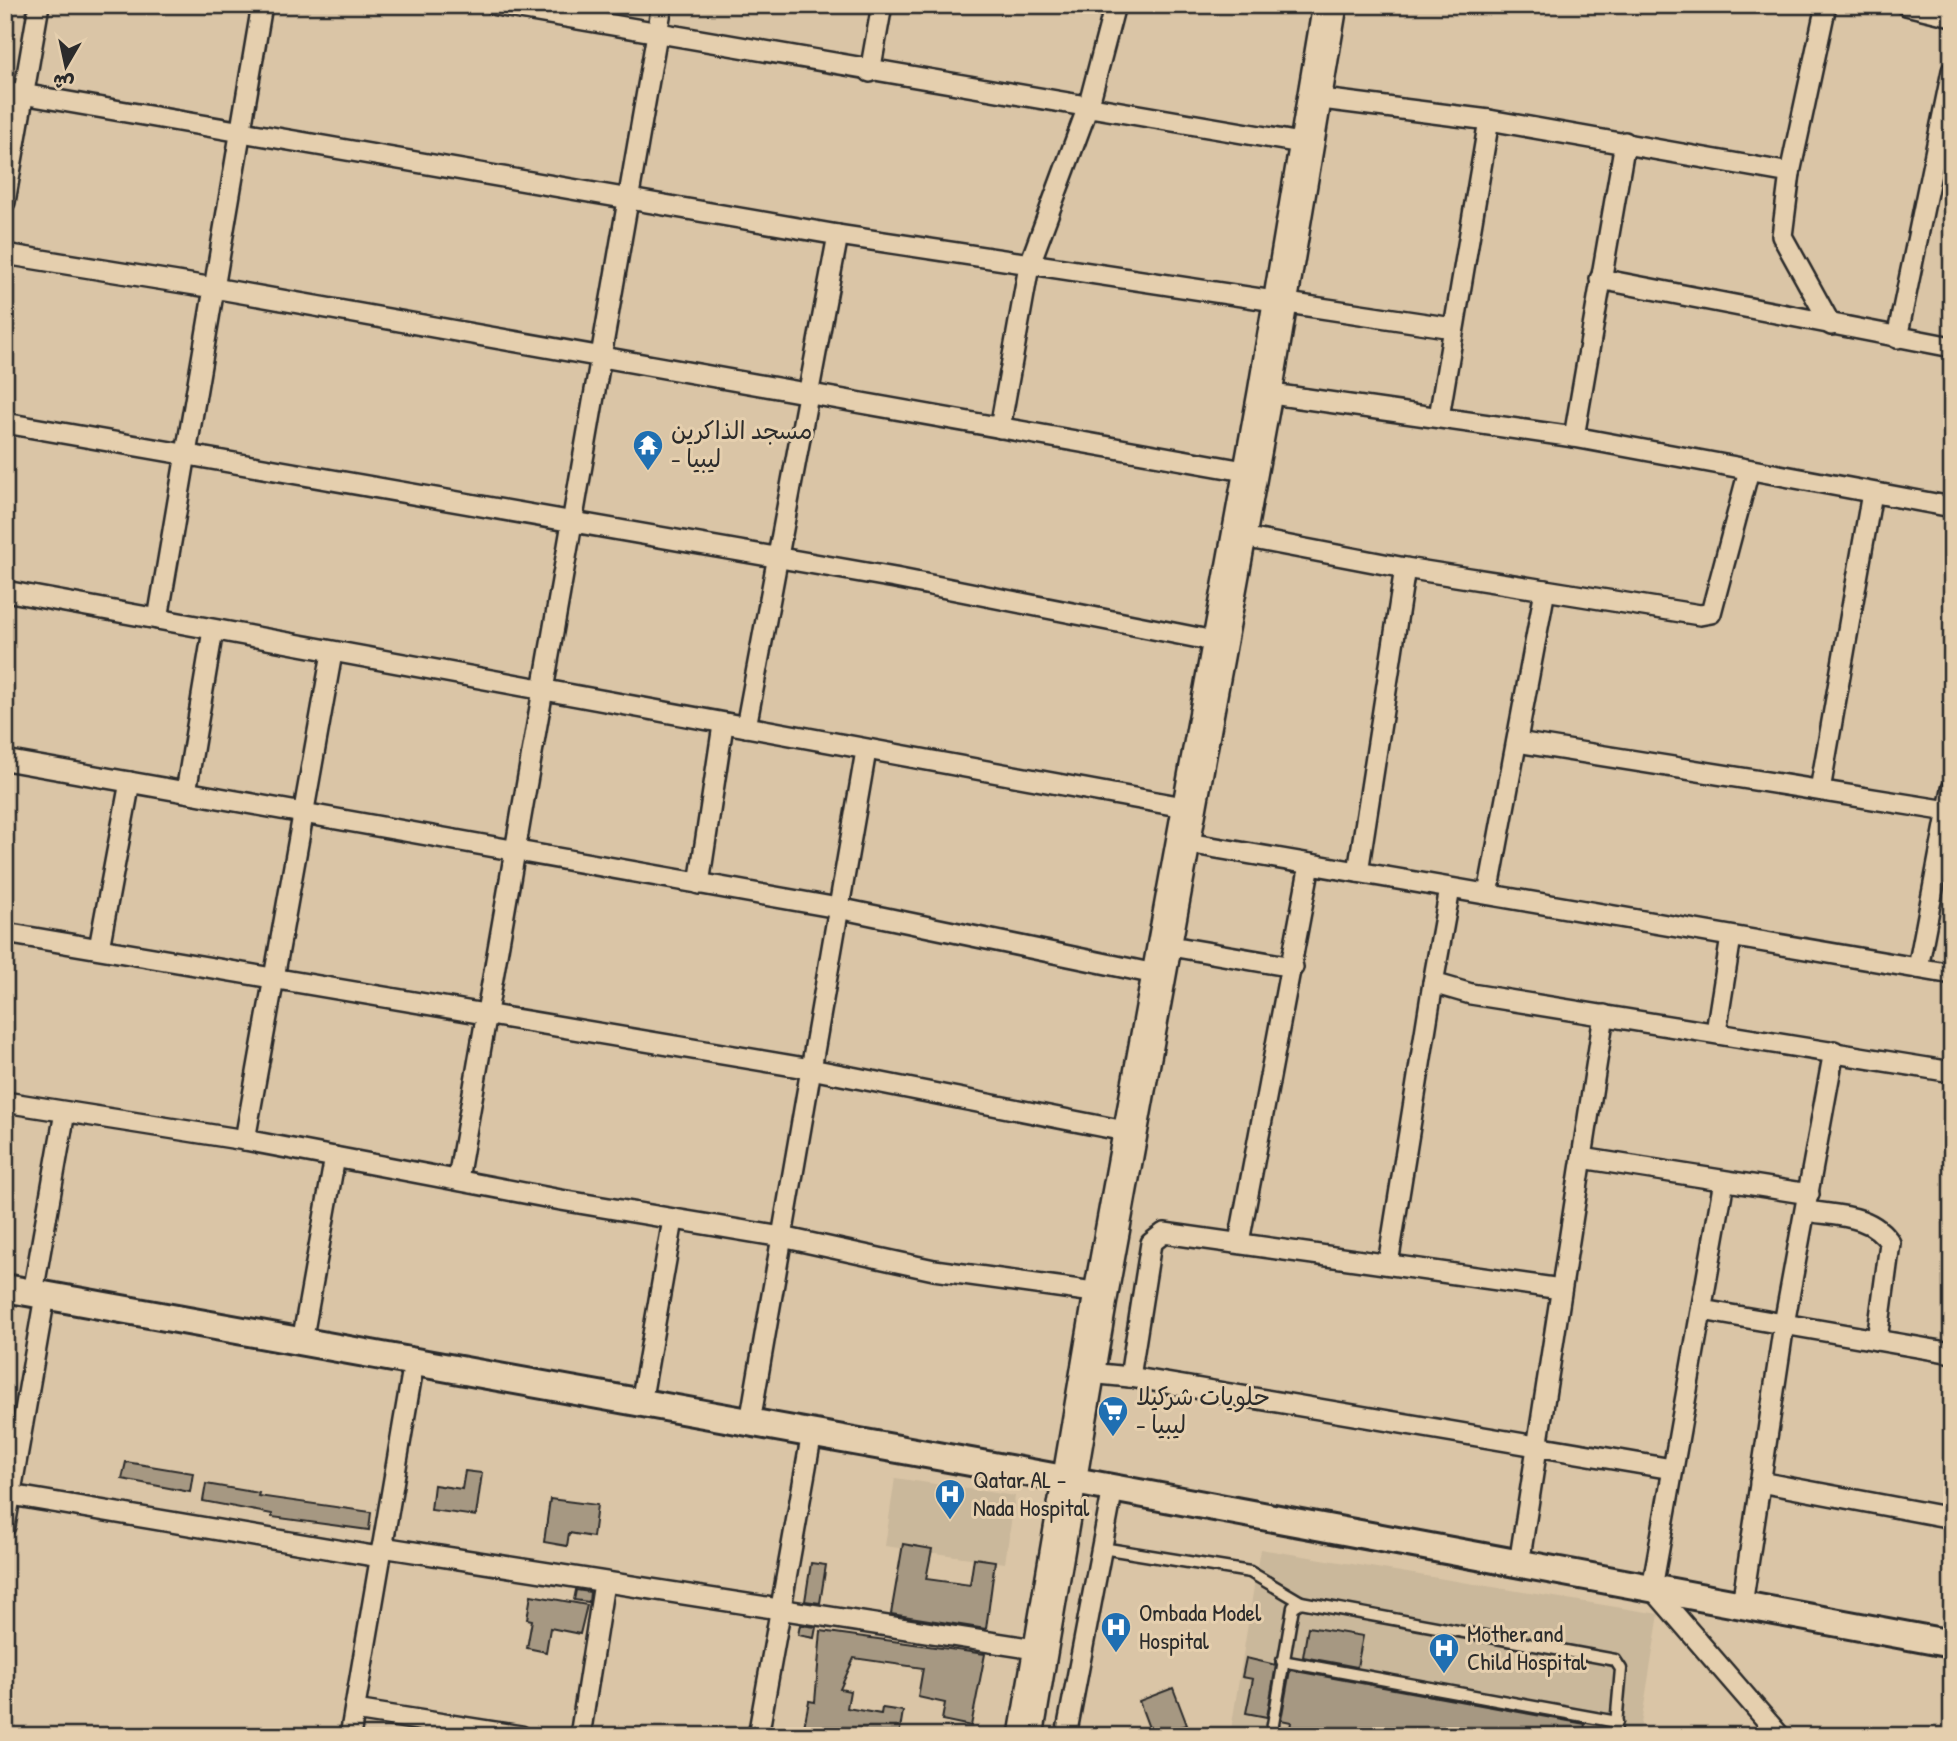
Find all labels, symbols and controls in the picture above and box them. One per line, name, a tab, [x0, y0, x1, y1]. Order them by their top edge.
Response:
north arrow	[32, 32, 102, 102]
text: ش	[51, 68, 76, 97]
place label: مسجد الذاكرين - ليبيا	[671, 414, 812, 474]
temple icon: مسجد الذاكرين - ليبيا	[631, 428, 665, 472]
place label: حلويات شركيلا - ليبيا	[1136, 1380, 1270, 1440]
supermarket icon: حلويات شركيلا - ليبيا	[1096, 1394, 1130, 1438]
place label: Qatar AL - Nada Hospital	[973, 1463, 1090, 1523]
hospital icon: Qatar AL - Nada Hospital	[933, 1477, 967, 1521]
place label: Ombada Model Hospital	[1139, 1596, 1262, 1656]
hospital icon: Ombada Model Hospital	[1099, 1610, 1133, 1654]
place label: Mother and Child Hospital	[1467, 1617, 1587, 1677]
hospital icon: Mother and Child Hospital	[1427, 1631, 1461, 1675]

